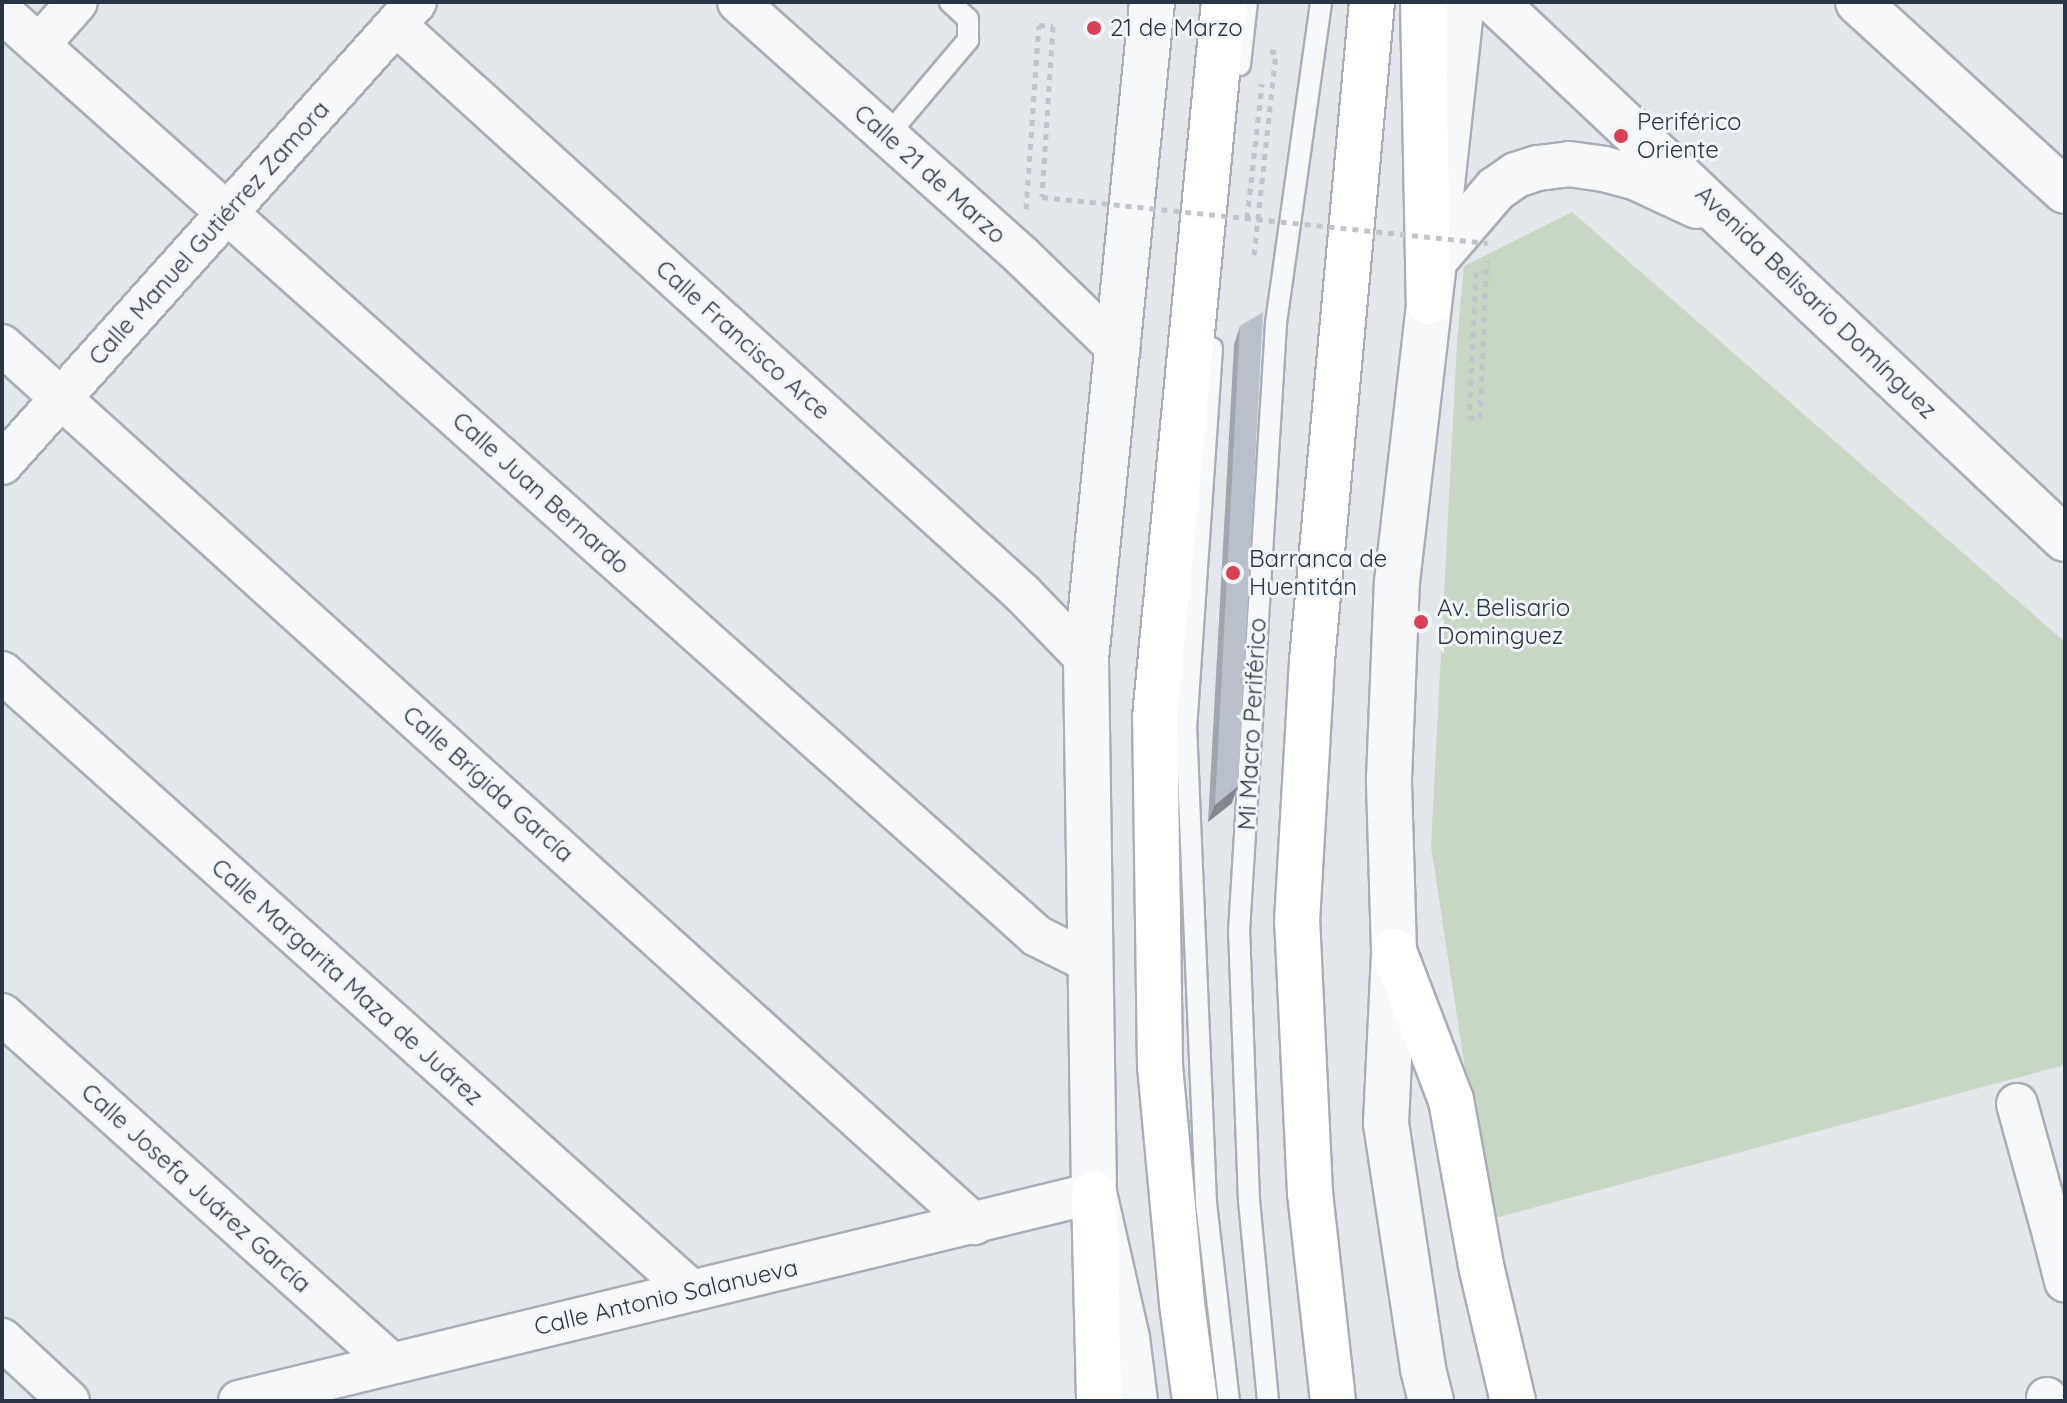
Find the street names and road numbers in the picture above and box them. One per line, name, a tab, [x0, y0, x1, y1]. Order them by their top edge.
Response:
street label: Calle Manuel Gutiérrez Zamora	[83, 95, 335, 371]
street label: Calle 21 de Marzo	[848, 98, 1012, 250]
street label: Avenida Belisario Domínguez	[1690, 179, 1942, 425]
street label: Calle Francisco Arce	[650, 254, 836, 426]
street label: Calle Juan Bernardo	[447, 406, 635, 580]
street label: Mi Macro Periférico	[1232, 617, 1272, 831]
street label: Calle Brígida García	[397, 700, 579, 868]
street label: Calle Margarita Maza de Juárez	[206, 853, 488, 1111]
street label: Calle Josefa Juárez García	[75, 1077, 317, 1299]
street label: Calle Antonio Salanueva	[532, 1253, 800, 1341]

